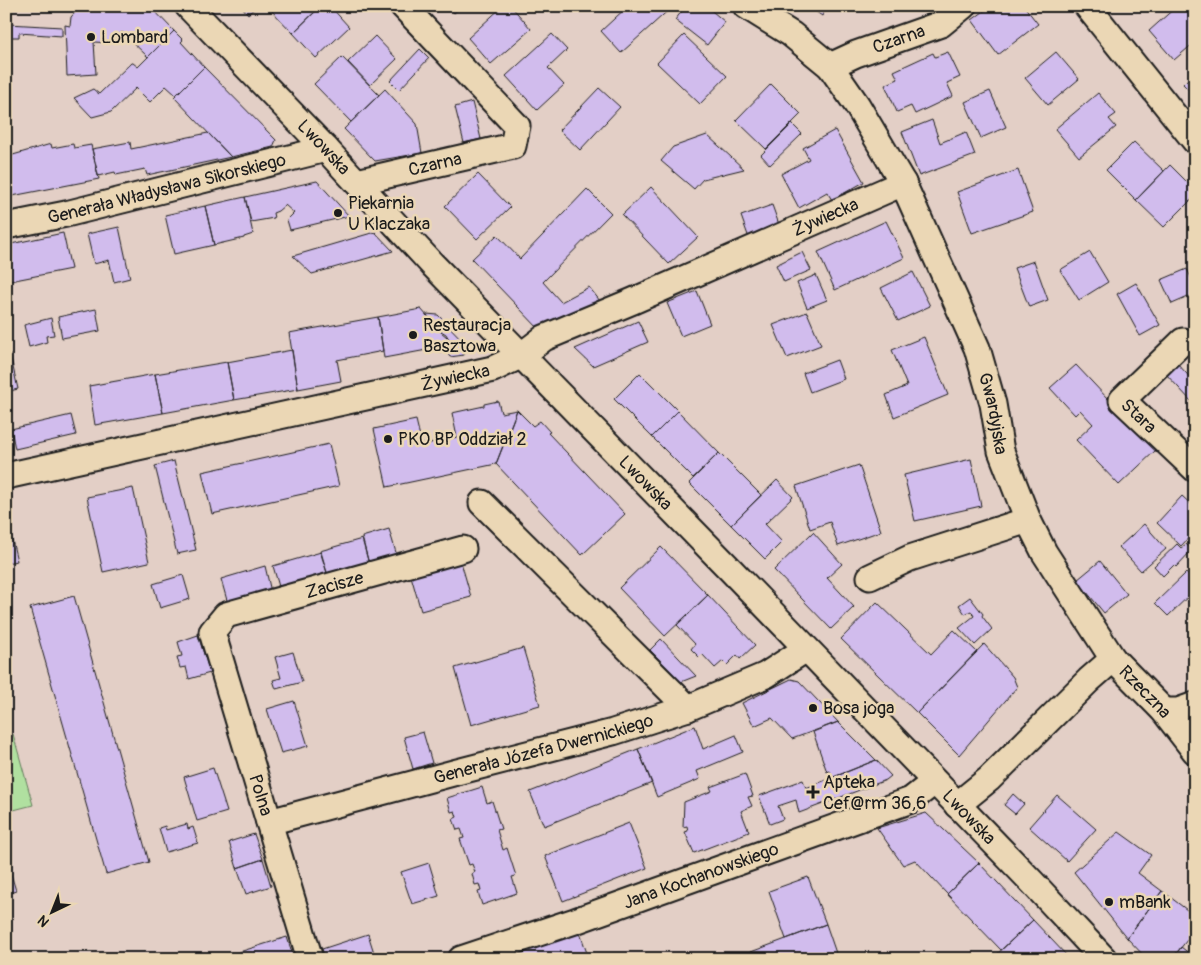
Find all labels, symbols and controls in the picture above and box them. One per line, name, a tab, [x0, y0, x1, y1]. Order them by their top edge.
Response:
street label: Czarna	[870, 20, 928, 59]
place label: Lombard	[101, 26, 168, 49]
marker: Lombard	[85, 31, 97, 43]
street label: Lwowska	[292, 115, 355, 180]
street label: Czarna	[406, 147, 464, 182]
street label: Generała Władysława Sikorskiego	[46, 148, 289, 229]
place label: Piekarnia U Klaczaka	[348, 192, 430, 236]
street label: Żywiecka	[789, 193, 862, 242]
marker: Piekarnia U Klaczaka	[332, 207, 344, 219]
place label: Restauracja Basztowa	[423, 314, 511, 358]
marker: Restauracja Basztowa	[407, 329, 419, 341]
street label: Żywiecka	[419, 359, 492, 396]
street label: Gwardyjska	[973, 370, 1012, 456]
street label: Stara	[1116, 394, 1161, 439]
place label: PKO BP Oddział 2	[398, 428, 527, 451]
marker: PKO BP Oddział 2	[382, 433, 394, 445]
street label: Lwowska	[613, 451, 677, 515]
street label: Zacisze	[303, 566, 366, 604]
street label: Rzeczna	[1114, 661, 1176, 723]
place label: Bosa joga	[823, 697, 894, 720]
marker: Bosa joga	[807, 702, 819, 714]
street label: Generała Józefa Dwernickiego	[431, 709, 657, 790]
street label: Polna	[243, 771, 278, 819]
place label: Apteka Cef@rm 36,6	[823, 771, 927, 815]
street label: Lwowska	[937, 785, 1001, 850]
marker: Apteka Cef@rm 36,6	[807, 786, 819, 798]
street label: Jana Kochanowskiego	[620, 837, 782, 915]
north arrow	[28, 888, 78, 938]
place label: mBank	[1119, 891, 1171, 914]
marker: mBank	[1103, 896, 1115, 908]
text: N	[34, 912, 53, 931]

